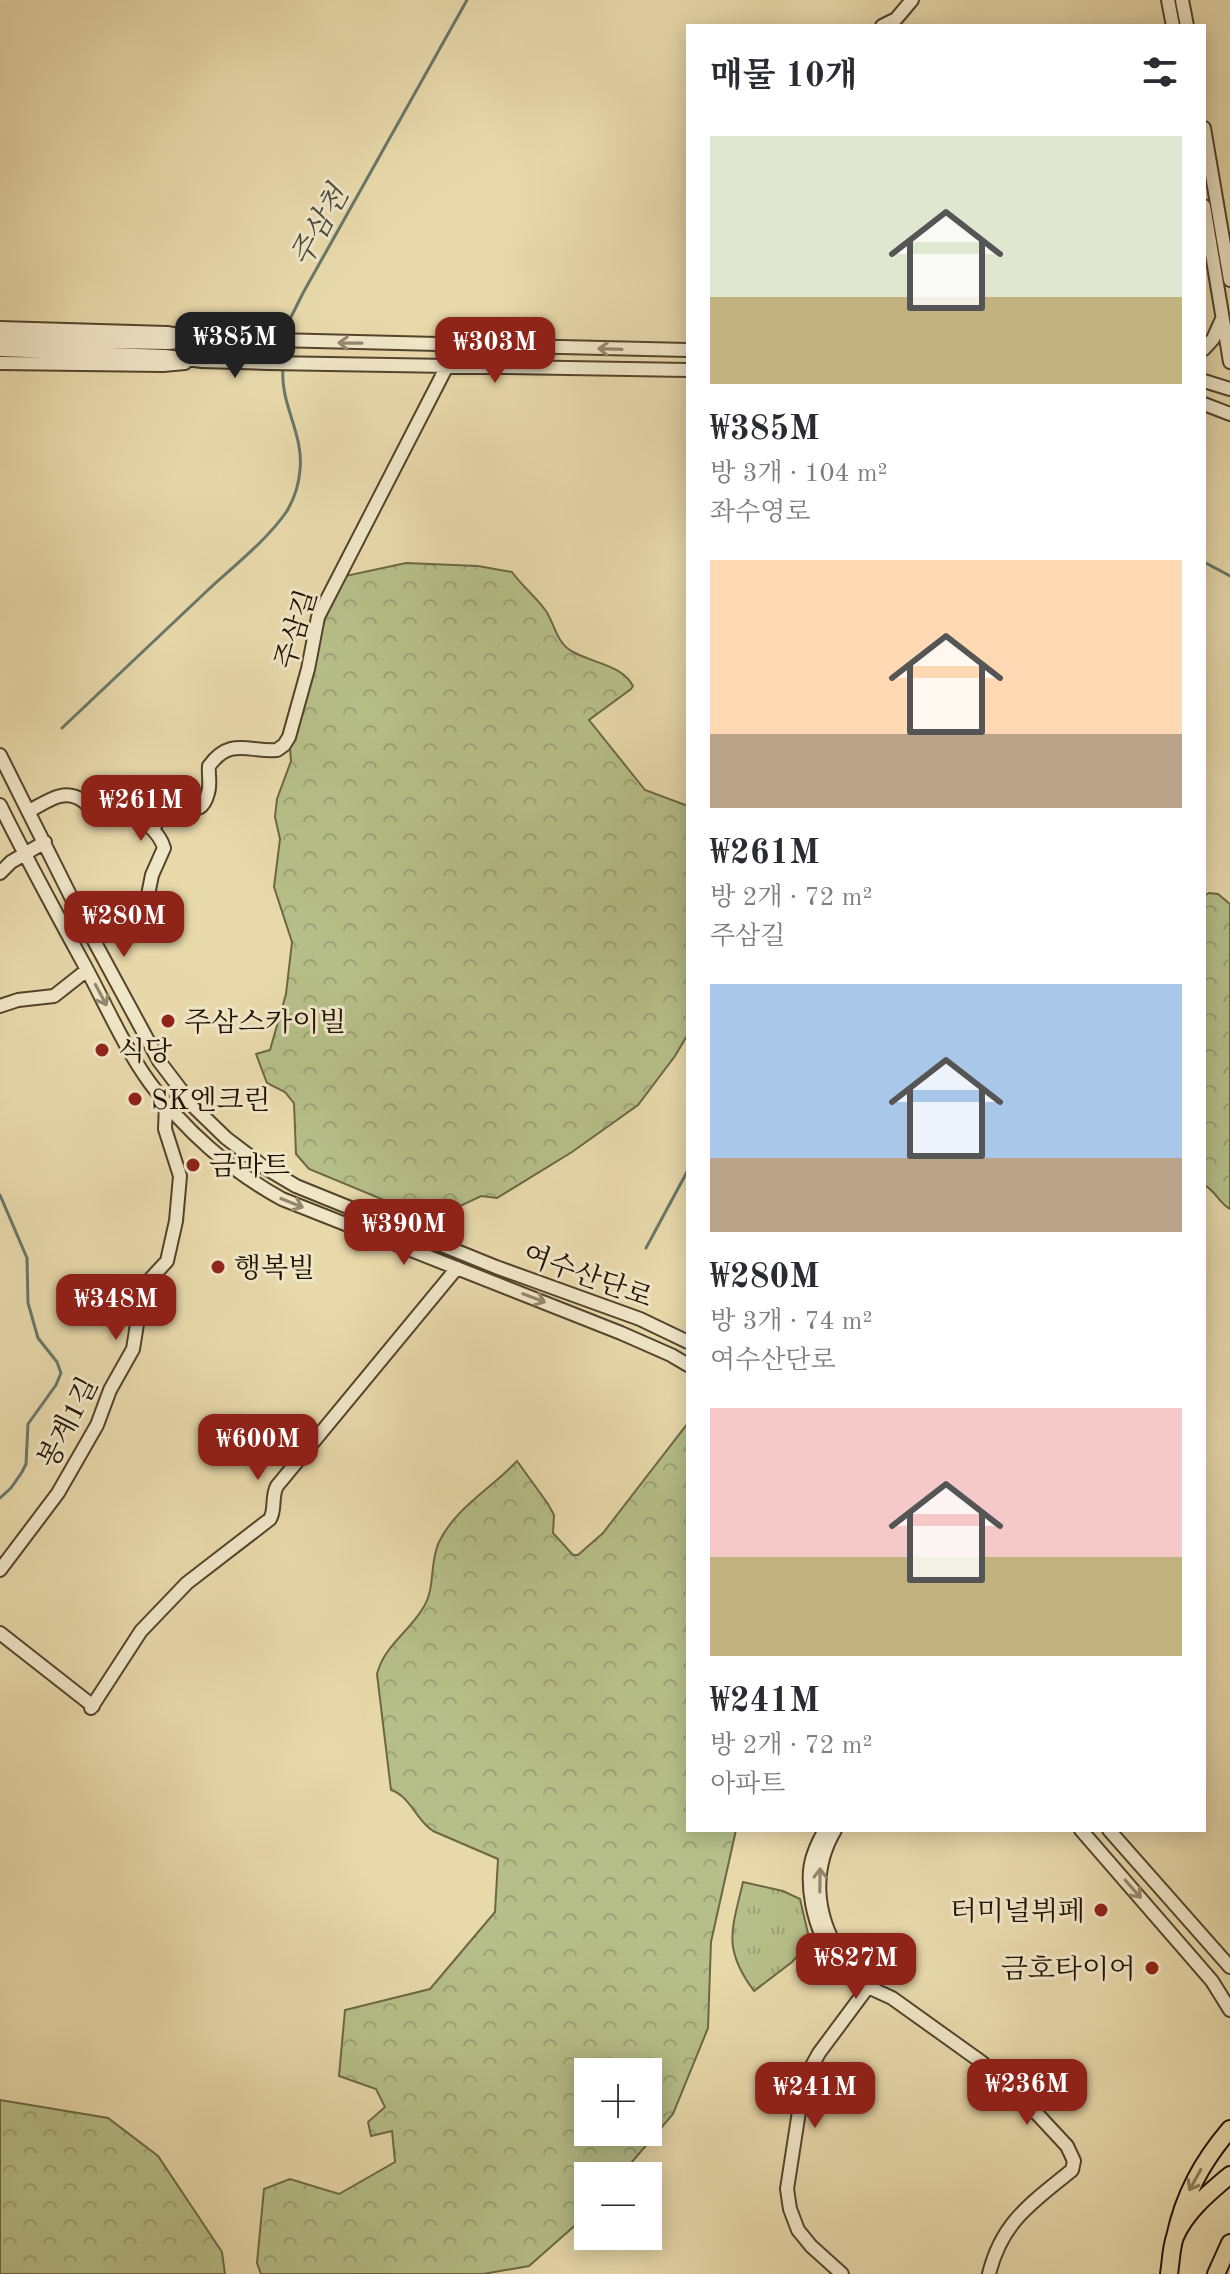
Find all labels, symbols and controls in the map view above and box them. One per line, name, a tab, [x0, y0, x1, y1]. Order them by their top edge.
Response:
icon: filters	[1138, 50, 1182, 94]
text: 매물 10개	[710, 60, 858, 94]
water label: 주삼천	[284, 178, 356, 272]
icon: home	[874, 188, 1018, 332]
pin: ₩385M	[179, 312, 291, 380]
pin: ₩303M	[439, 317, 551, 385]
text: ₩385M	[193, 325, 277, 351]
text: ₩303M	[453, 330, 537, 356]
one-way arrow	[337, 335, 364, 350]
one-way arrow	[597, 342, 624, 357]
text: ₩385M	[710, 413, 819, 447]
text: 방 3개 · 104 m²	[710, 461, 887, 487]
text: 좌수영로	[710, 500, 810, 526]
street label: 주삼길	[271, 586, 323, 673]
icon: home	[874, 612, 1018, 756]
pin: ₩261M	[85, 775, 197, 843]
text: ₩261M	[99, 788, 183, 814]
text: ₩261M	[710, 837, 819, 871]
text: 방 2개 · 72 m²	[710, 885, 872, 911]
pin: ₩280M	[68, 891, 180, 959]
text: ₩280M	[82, 904, 166, 930]
text: 주삼길	[710, 924, 785, 950]
one-way arrow	[94, 983, 109, 1007]
place label: 주삼스카이빌	[184, 1008, 346, 1038]
marker: 주삼스카이빌	[159, 1012, 177, 1030]
icon: home	[874, 1036, 1018, 1180]
place label: 식당	[118, 1037, 172, 1067]
marker: 식당	[93, 1041, 111, 1059]
place label: SK엔크린	[151, 1086, 271, 1116]
marker: SK엔크린	[126, 1090, 144, 1108]
place label: 금마트	[209, 1152, 290, 1182]
marker: 금마트	[184, 1156, 202, 1174]
one-way arrow	[279, 1196, 304, 1211]
pin: ₩390M	[348, 1199, 460, 1267]
text: ₩390M	[362, 1212, 446, 1238]
street label: 여수산단로	[519, 1239, 656, 1314]
place label: 행복빌	[234, 1253, 315, 1284]
marker: 행복빌	[209, 1258, 227, 1276]
text: ₩280M	[710, 1261, 819, 1295]
pin: ₩348M	[60, 1274, 172, 1342]
text: ₩348M	[74, 1287, 158, 1313]
one-way arrow	[521, 1292, 546, 1306]
text: 방 3개 · 74 m²	[710, 1309, 872, 1335]
text: 여수산단로	[710, 1348, 836, 1374]
street label: 봉계1길	[32, 1372, 104, 1473]
pin: ₩600M	[202, 1414, 314, 1482]
text: ₩600M	[216, 1427, 300, 1453]
icon: home	[874, 1460, 1018, 1604]
text: ₩241M	[710, 1685, 819, 1719]
text: 방 2개 · 72 m²	[710, 1733, 872, 1759]
text: 아파트	[710, 1772, 785, 1798]
one-way arrow	[812, 1867, 828, 1894]
one-way arrow	[1124, 1878, 1142, 1898]
place label: 터미널뷔페	[950, 1897, 1085, 1927]
marker: 터미널뷔페	[1092, 1901, 1110, 1919]
pin: ₩827M	[800, 1933, 912, 2001]
text: ₩827M	[814, 1946, 898, 1972]
place label: 금호타이어	[1001, 1955, 1136, 1985]
marker: 금호타이어	[1143, 1959, 1161, 1977]
map controls	[574, 2058, 662, 2250]
button: +	[574, 2058, 662, 2146]
pin: ₩236M	[971, 2059, 1083, 2127]
pin: ₩241M	[759, 2062, 871, 2130]
text: ₩236M	[985, 2072, 1069, 2098]
text: ₩241M	[773, 2075, 857, 2101]
button: −	[574, 2162, 662, 2250]
one-way arrow	[1187, 2167, 1202, 2191]

